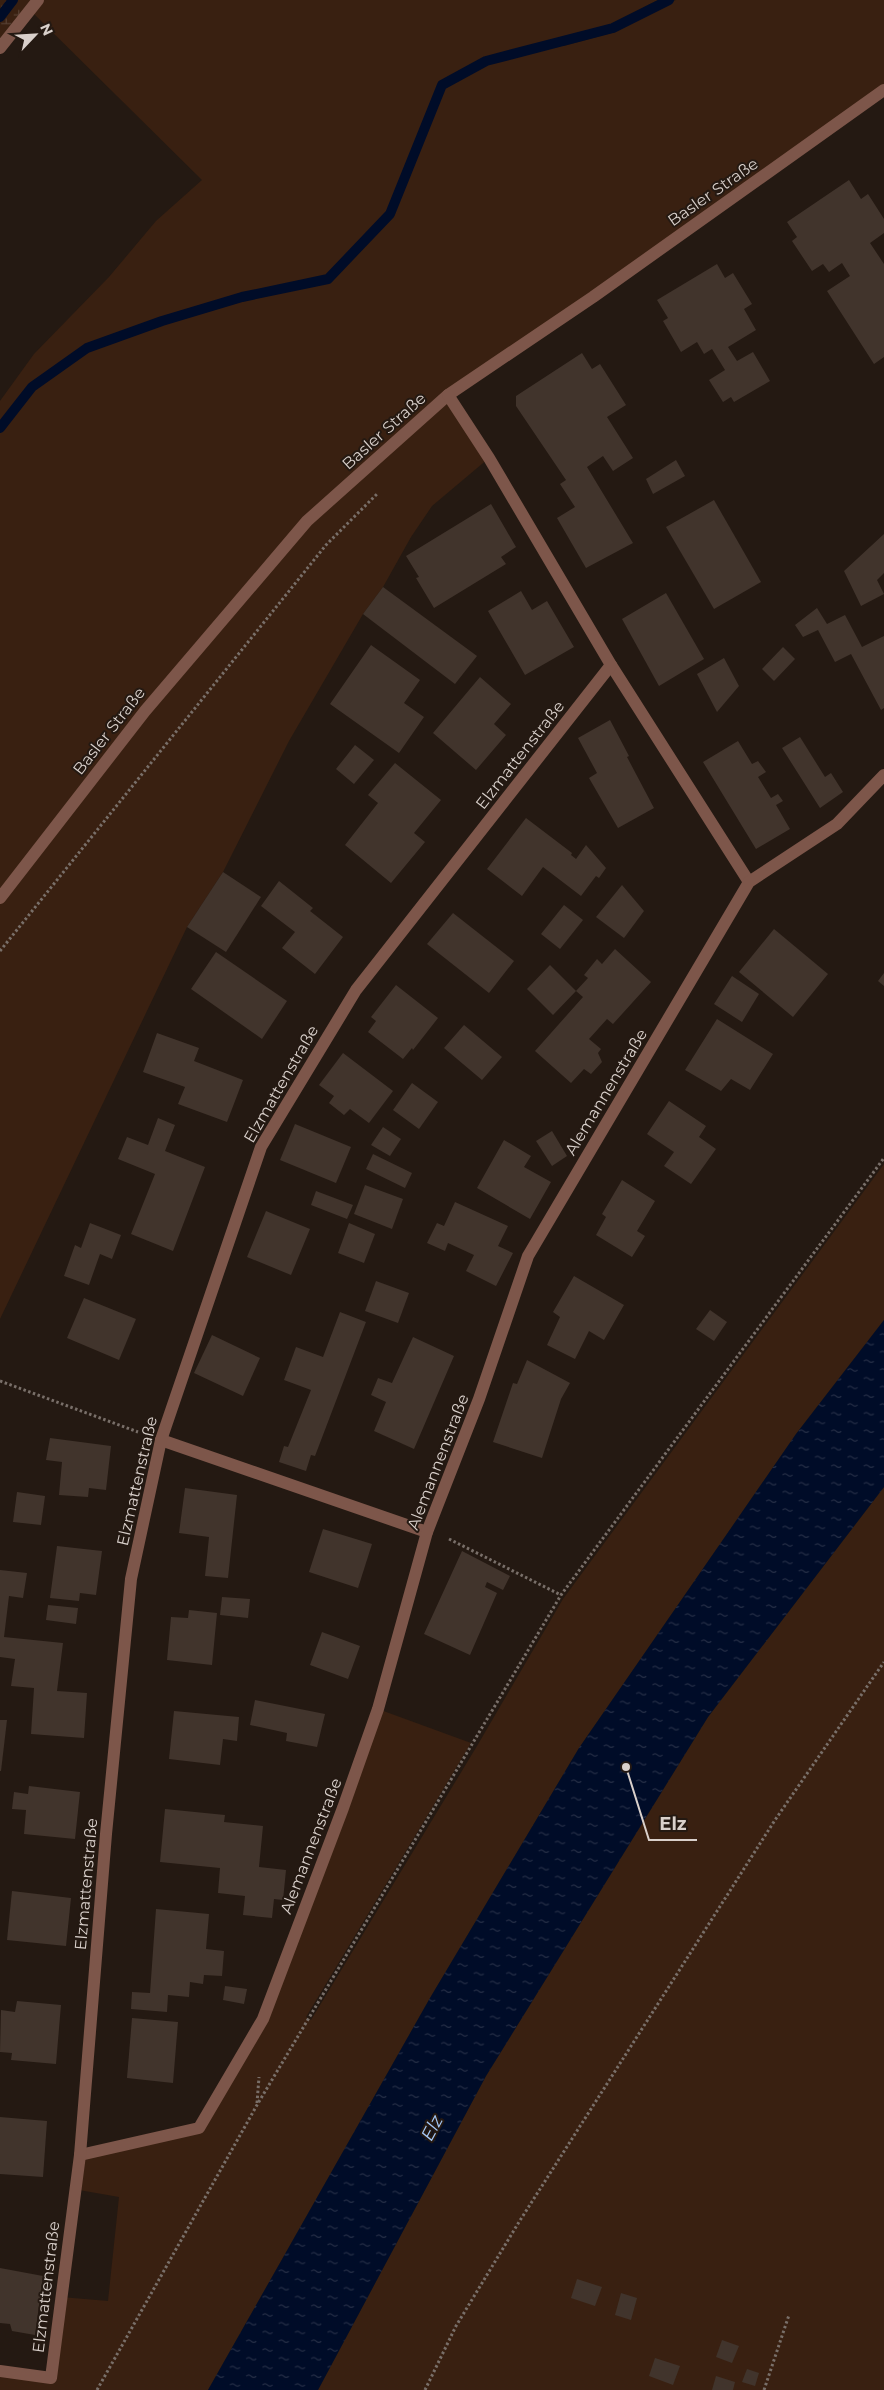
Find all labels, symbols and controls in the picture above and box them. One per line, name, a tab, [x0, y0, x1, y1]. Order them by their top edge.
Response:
north arrow	[10, 10, 60, 60]
text: N	[36, 21, 57, 38]
street label: Basler Straße	[664, 154, 762, 230]
street label: Basler Straße	[338, 389, 430, 473]
street label: Basler Straße	[69, 683, 149, 779]
street label: Elzmattenstraße	[472, 697, 568, 813]
street label: Elzmattenstraße	[240, 1022, 322, 1146]
street label: Alemannenstraße	[561, 1025, 651, 1159]
street label: Alemannenstraße	[403, 1391, 473, 1533]
street label: Elzmattenstraße	[113, 1414, 161, 1548]
street label: Alemannenstraße	[276, 1775, 346, 1917]
callout: Elz	[649, 1807, 697, 1840]
text: Elz	[659, 1813, 687, 1835]
street label: Elzmattenstraße	[71, 1817, 101, 1951]
water label: Elz	[416, 2111, 448, 2145]
street label: Elzmattenstraße	[29, 2220, 63, 2354]

